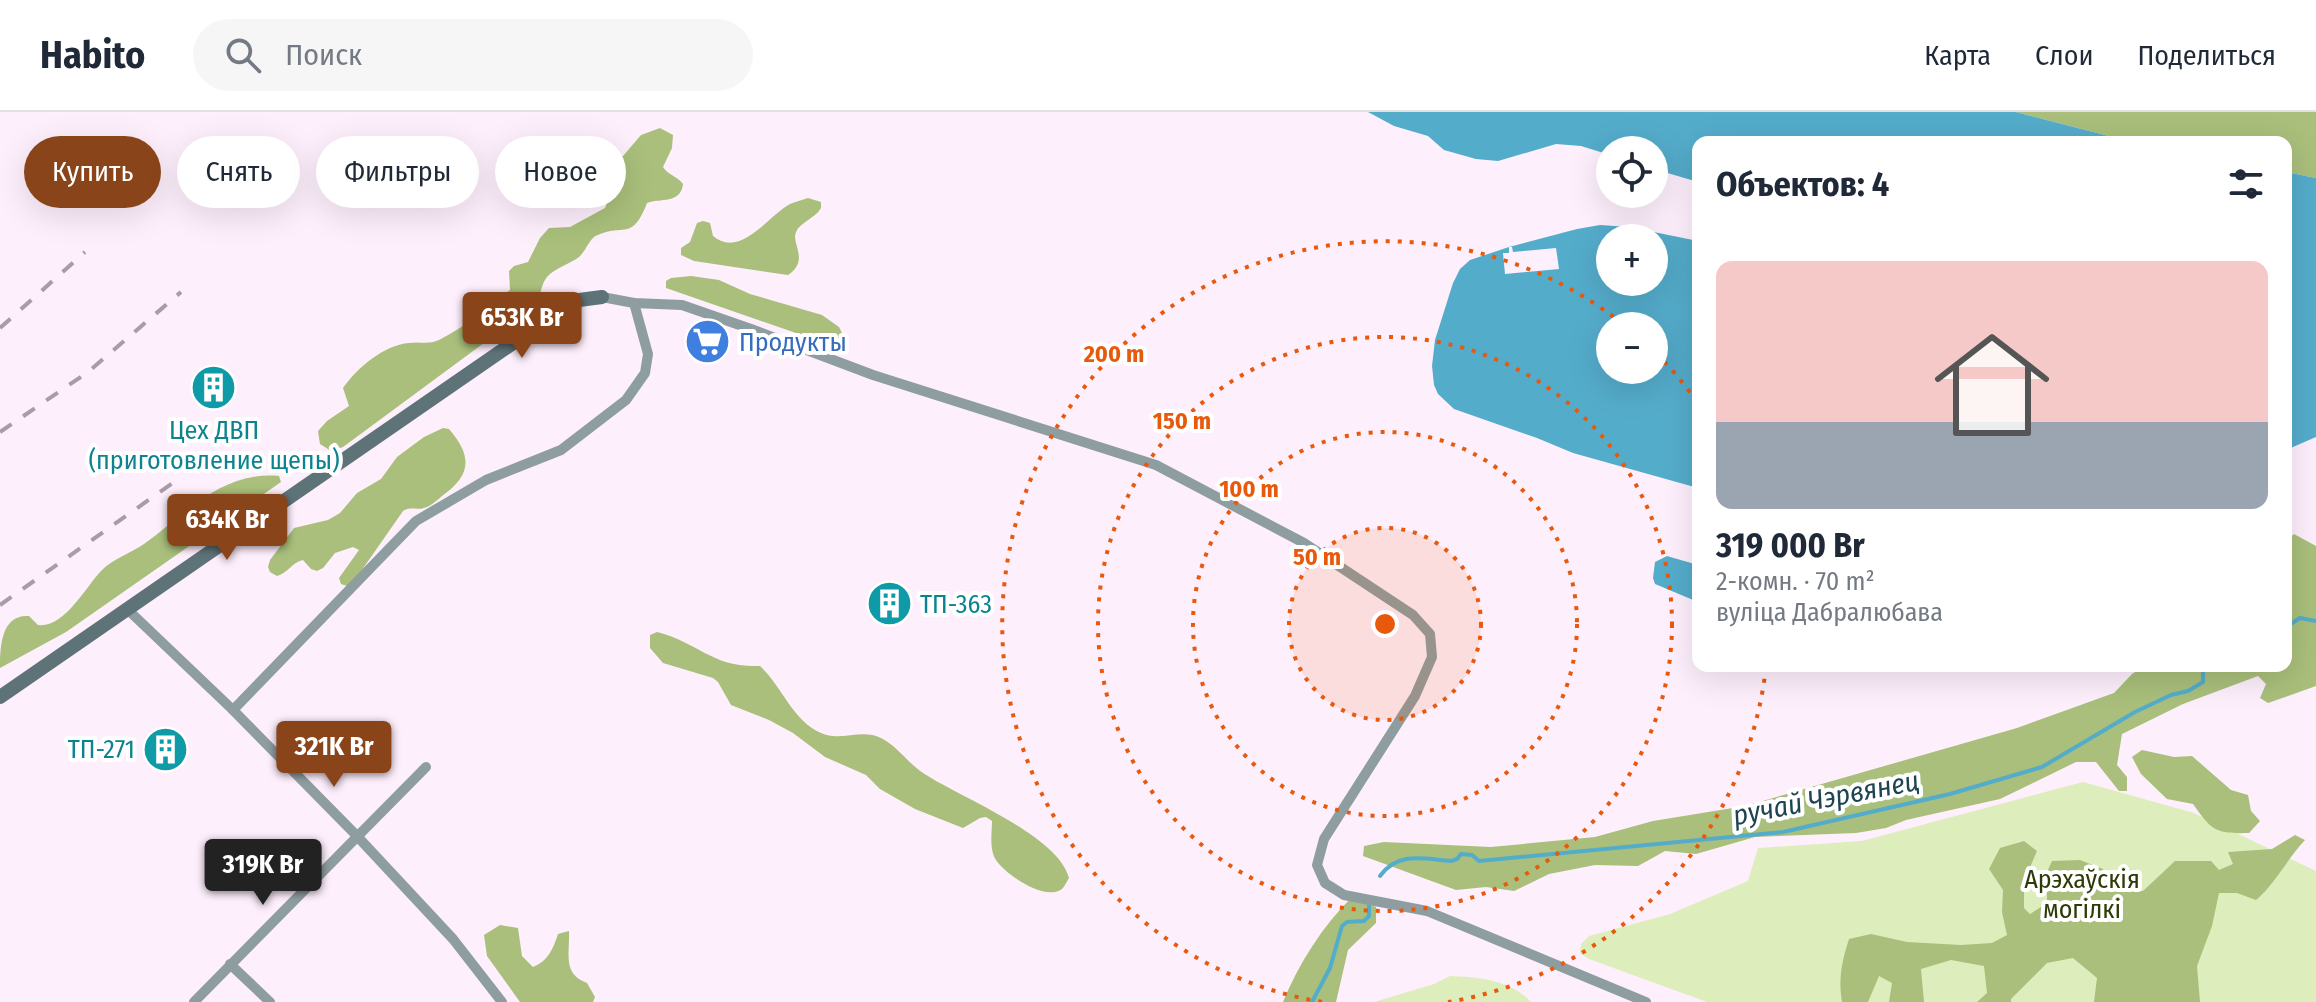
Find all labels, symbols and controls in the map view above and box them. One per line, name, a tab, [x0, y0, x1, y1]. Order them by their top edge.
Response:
search box	[193, 19, 753, 91]
text: Habito	[40, 32, 145, 78]
icon: search	[221, 33, 265, 77]
text: Поиск	[285, 37, 362, 73]
text: Карта	[1924, 39, 1991, 72]
text: Слои	[2035, 39, 2093, 72]
text: Поделиться	[2137, 39, 2276, 72]
chip: Купить	[24, 136, 161, 208]
chip: Снять	[177, 136, 300, 208]
chip: Фильтры	[316, 136, 479, 208]
chip: Новое	[495, 136, 626, 208]
map controls	[1596, 136, 1668, 384]
button: locate	[1596, 136, 1668, 208]
icon: filters	[2224, 162, 2268, 206]
text: Объектов: 4	[1716, 164, 1889, 205]
button: +	[1596, 224, 1668, 296]
pin: 653K Br	[448, 292, 596, 360]
text: 653K Br	[481, 302, 563, 333]
button: −	[1596, 312, 1668, 384]
icon: home	[1920, 313, 2064, 457]
supermarket icon: Продукты	[684, 318, 732, 366]
place label: Продукты	[739, 327, 847, 358]
text: 200 m	[1083, 340, 1144, 368]
building icon: Цех ДВП (приготовление щепы)	[190, 363, 238, 411]
text: 150 m	[1153, 407, 1211, 435]
place label: Цех ДВП (приготовление щепы)	[88, 415, 340, 476]
text: 100 m	[1219, 475, 1279, 503]
pin: 634K Br	[153, 494, 301, 562]
text: 634K Br	[185, 504, 269, 535]
text: 319 000 Br	[1716, 525, 1865, 566]
text: 50 m	[1293, 543, 1341, 571]
text: 2-комн. · 70 m²	[1716, 566, 1875, 597]
building icon: ТП-363	[865, 580, 913, 628]
place label: ТП-363	[920, 589, 992, 620]
text: вуліца Дабралюбава	[1716, 597, 1943, 628]
centre of rings	[1371, 610, 1399, 638]
pin: 321K Br	[260, 721, 408, 789]
building icon: ТП-271	[142, 725, 190, 773]
text: 321K Br	[294, 731, 374, 762]
place label: ТП-271	[68, 734, 135, 765]
water label: ручай Чэрвянец	[1730, 764, 1922, 832]
pin: 319K Br	[189, 839, 337, 907]
text: 319K Br	[223, 849, 303, 880]
park label: Арэхаўскія могілкі	[2024, 864, 2140, 925]

